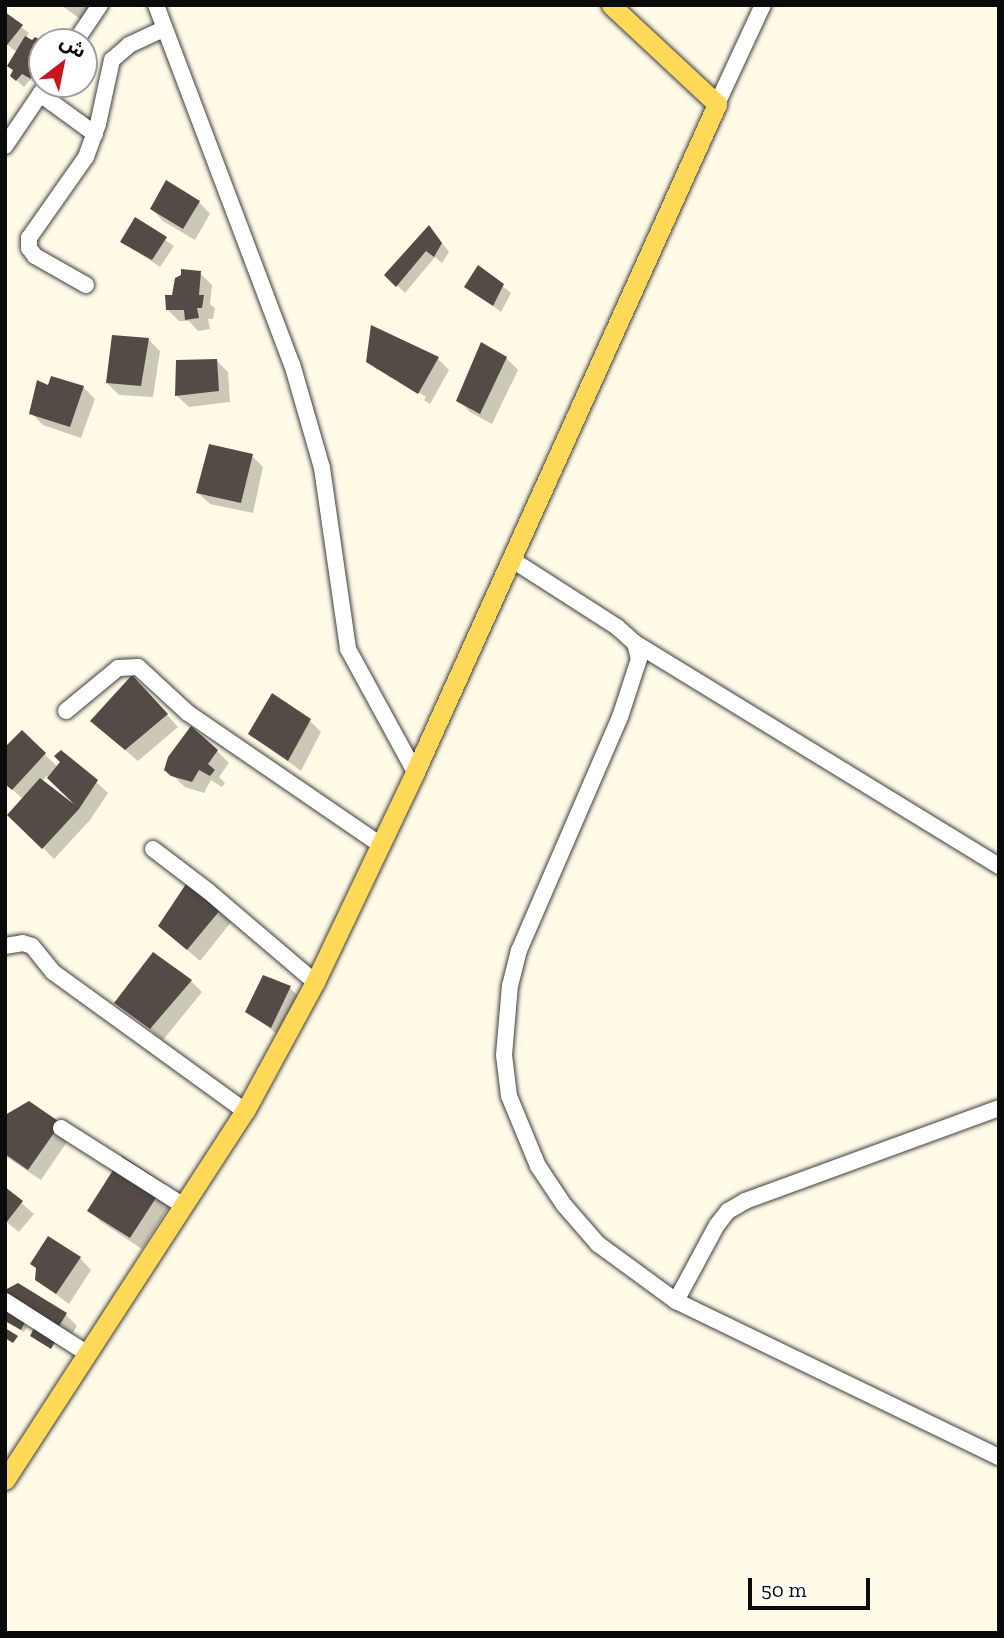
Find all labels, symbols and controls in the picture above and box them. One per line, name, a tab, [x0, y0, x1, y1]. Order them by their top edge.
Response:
north arrow	[28, 28, 98, 98]
text: ش	[56, 30, 90, 63]
scale bar	[752, 1564, 874, 1608]
text: 50 m	[761, 1577, 807, 1602]

